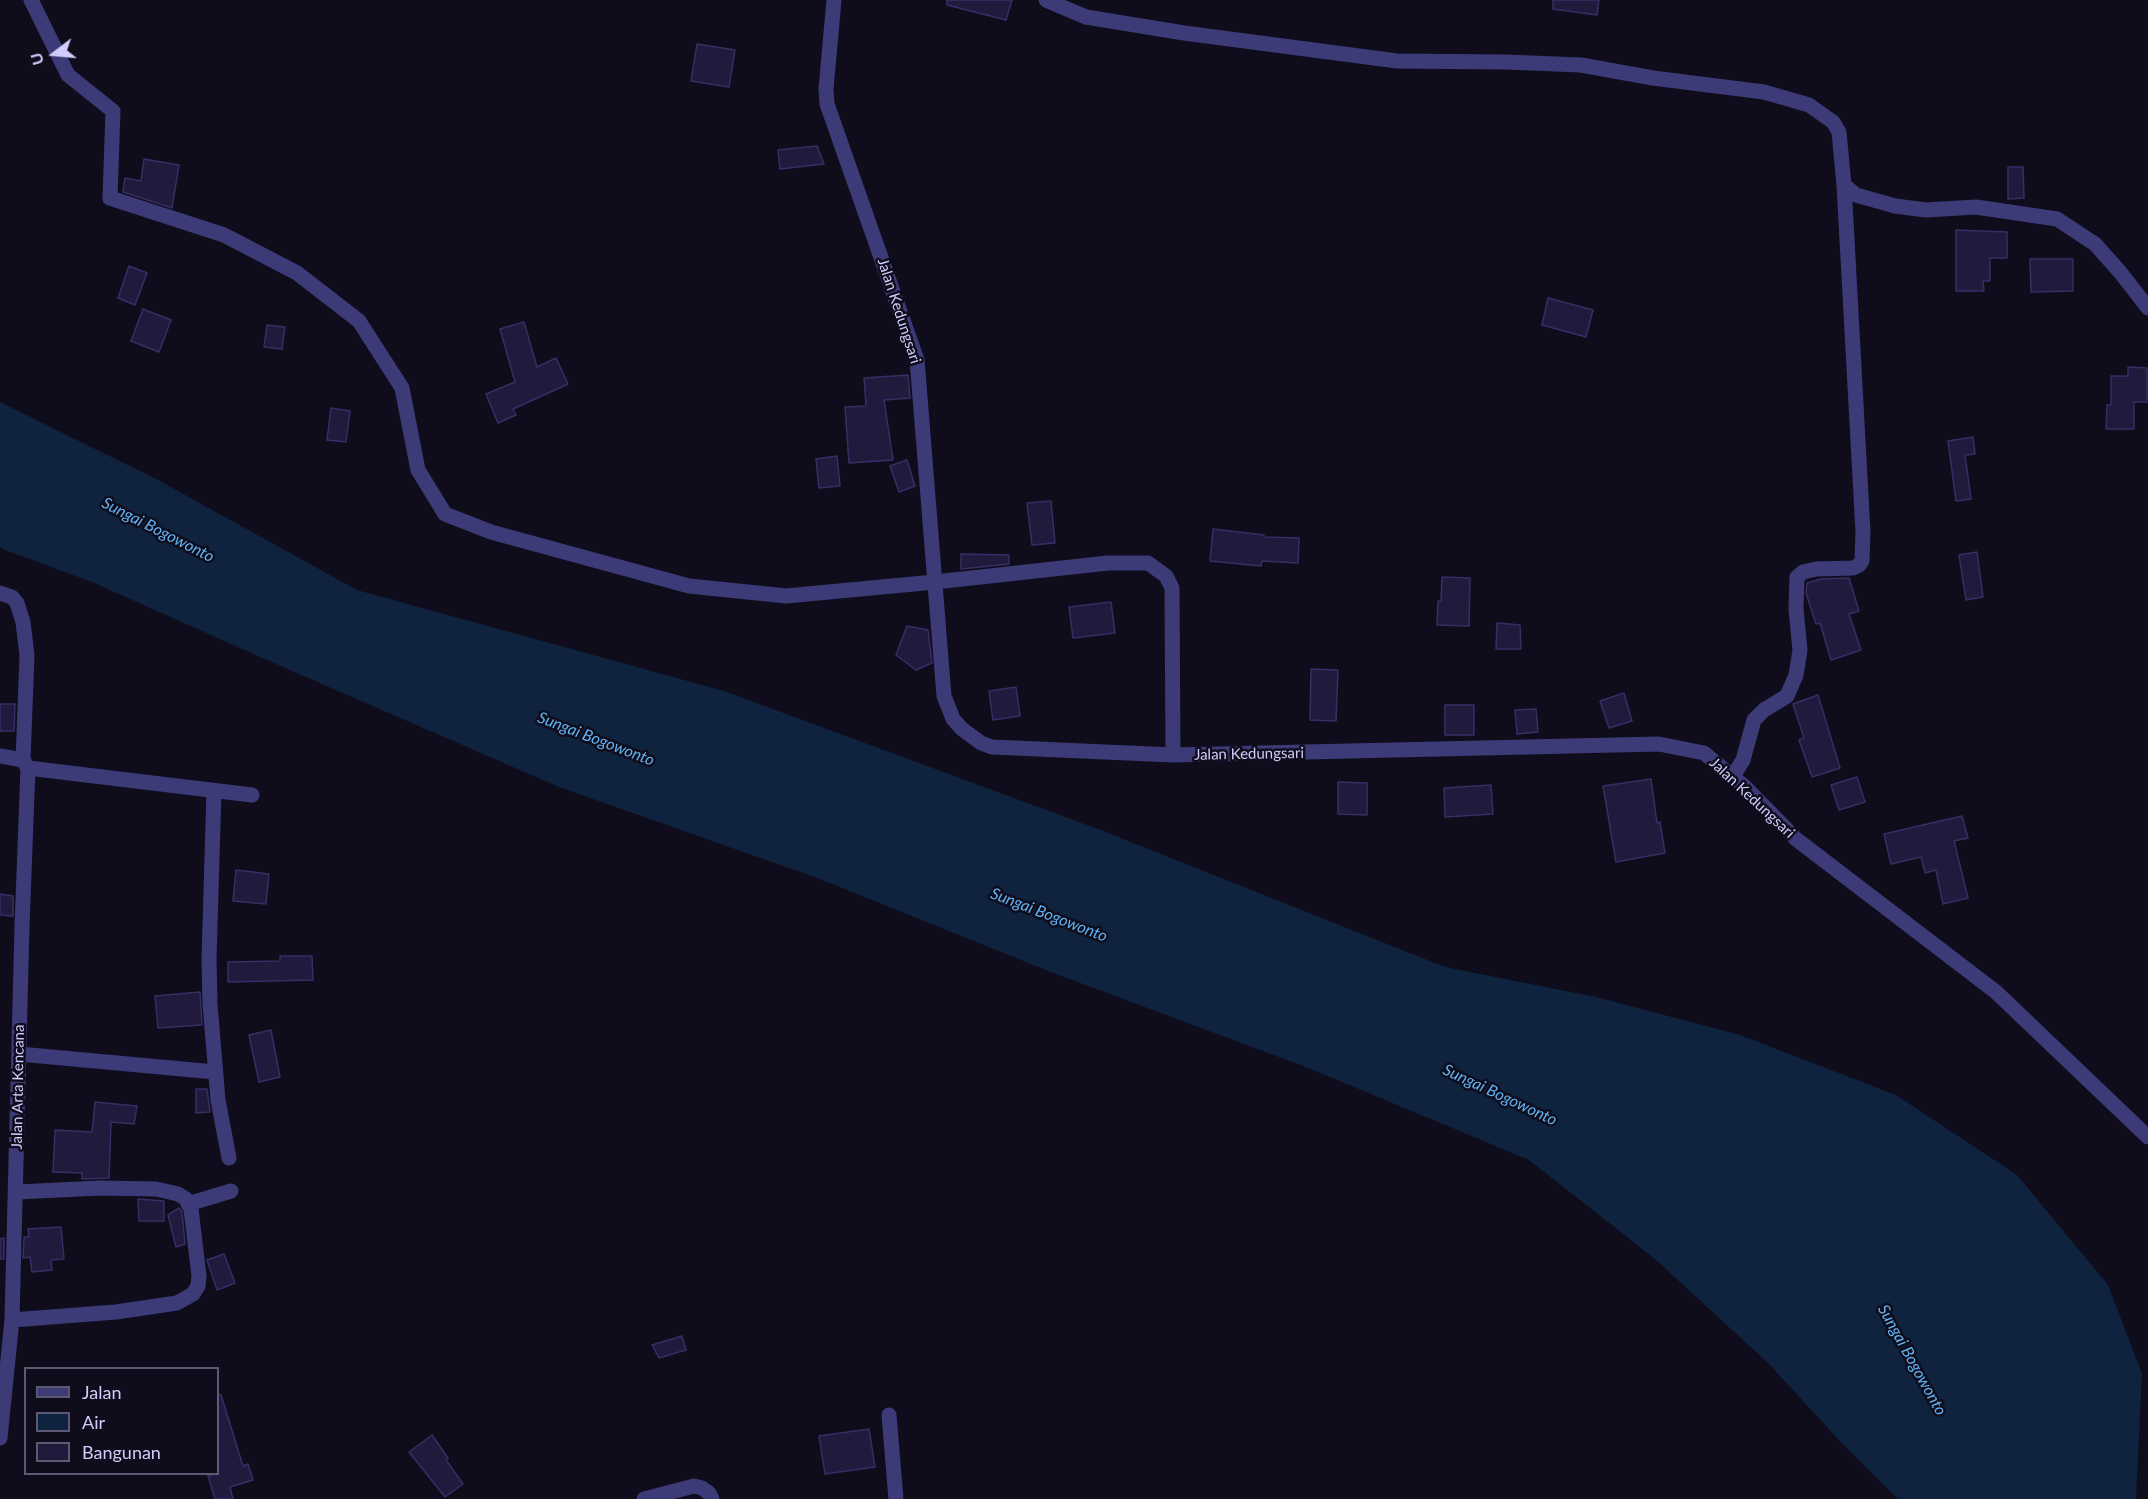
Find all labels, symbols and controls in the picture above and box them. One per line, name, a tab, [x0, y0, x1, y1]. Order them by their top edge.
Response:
north arrow	[24, 24, 84, 84]
text: U	[25, 51, 47, 67]
street label: Jalan Kedungsari	[873, 256, 925, 366]
water label: Sungai Bogowonto	[99, 493, 217, 567]
water label: Sungai Bogowonto	[535, 708, 657, 770]
street label: Jalan Kedungsari	[1194, 744, 1304, 764]
street label: Jalan Kedungsari	[1706, 754, 1798, 842]
water label: Sungai Bogowonto	[988, 884, 1110, 946]
street label: Jalan Arta Kencana	[8, 1024, 28, 1150]
water label: Sungai Bogowonto	[1440, 1060, 1560, 1130]
water label: Sungai Bogowonto	[1874, 1301, 1950, 1419]
legend	[24, 1367, 219, 1475]
text: Jalan	[82, 1381, 121, 1403]
text: Air	[82, 1411, 105, 1433]
text: Bangunan	[82, 1441, 161, 1463]

